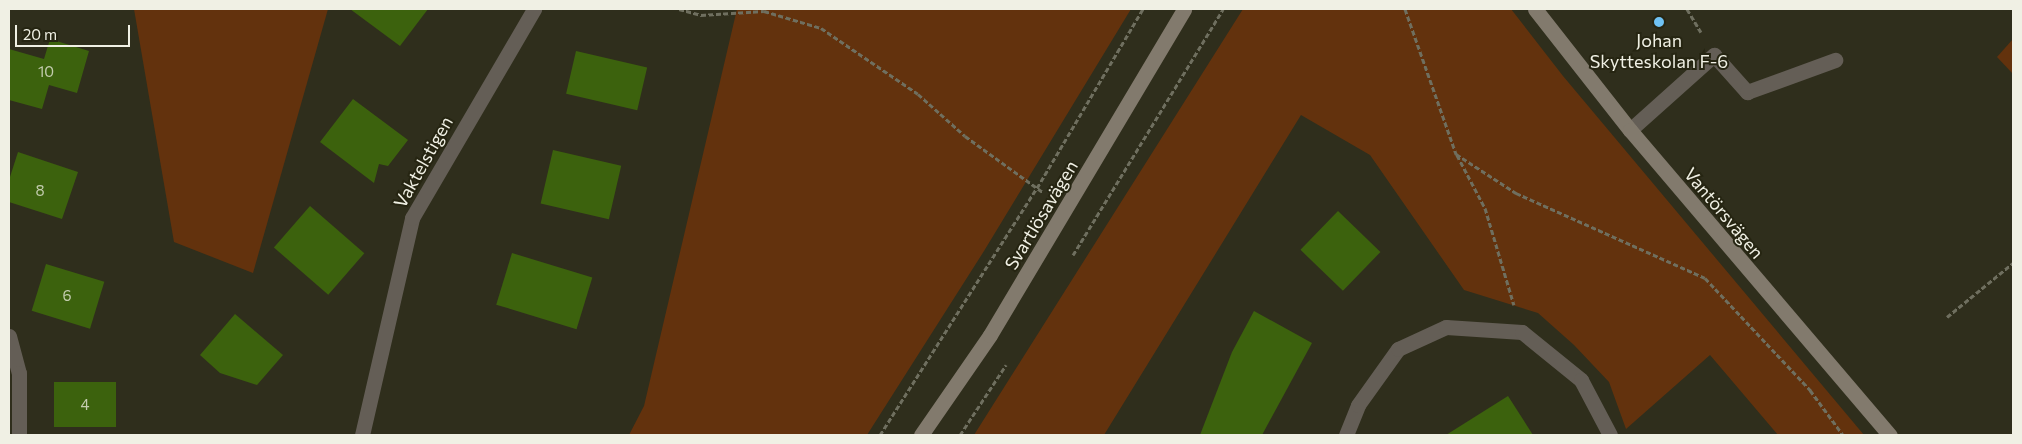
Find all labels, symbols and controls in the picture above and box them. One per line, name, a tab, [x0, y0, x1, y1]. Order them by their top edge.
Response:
scale bar	[18, 15, 132, 47]
marker: Johan Skytteskolan F-6	[1653, 16, 1665, 28]
text: 20 m	[23, 25, 57, 43]
place label: Johan Skytteskolan F-6	[1590, 30, 1728, 72]
house number: 10	[38, 63, 54, 81]
street label: Vaktelstigen	[389, 112, 457, 212]
street label: Svartlösavägen	[1000, 157, 1082, 273]
street label: Vantörsvägen	[1680, 163, 1768, 263]
house number: 8	[35, 182, 45, 200]
house number: 6	[62, 287, 72, 305]
house number: 4	[81, 396, 89, 414]

